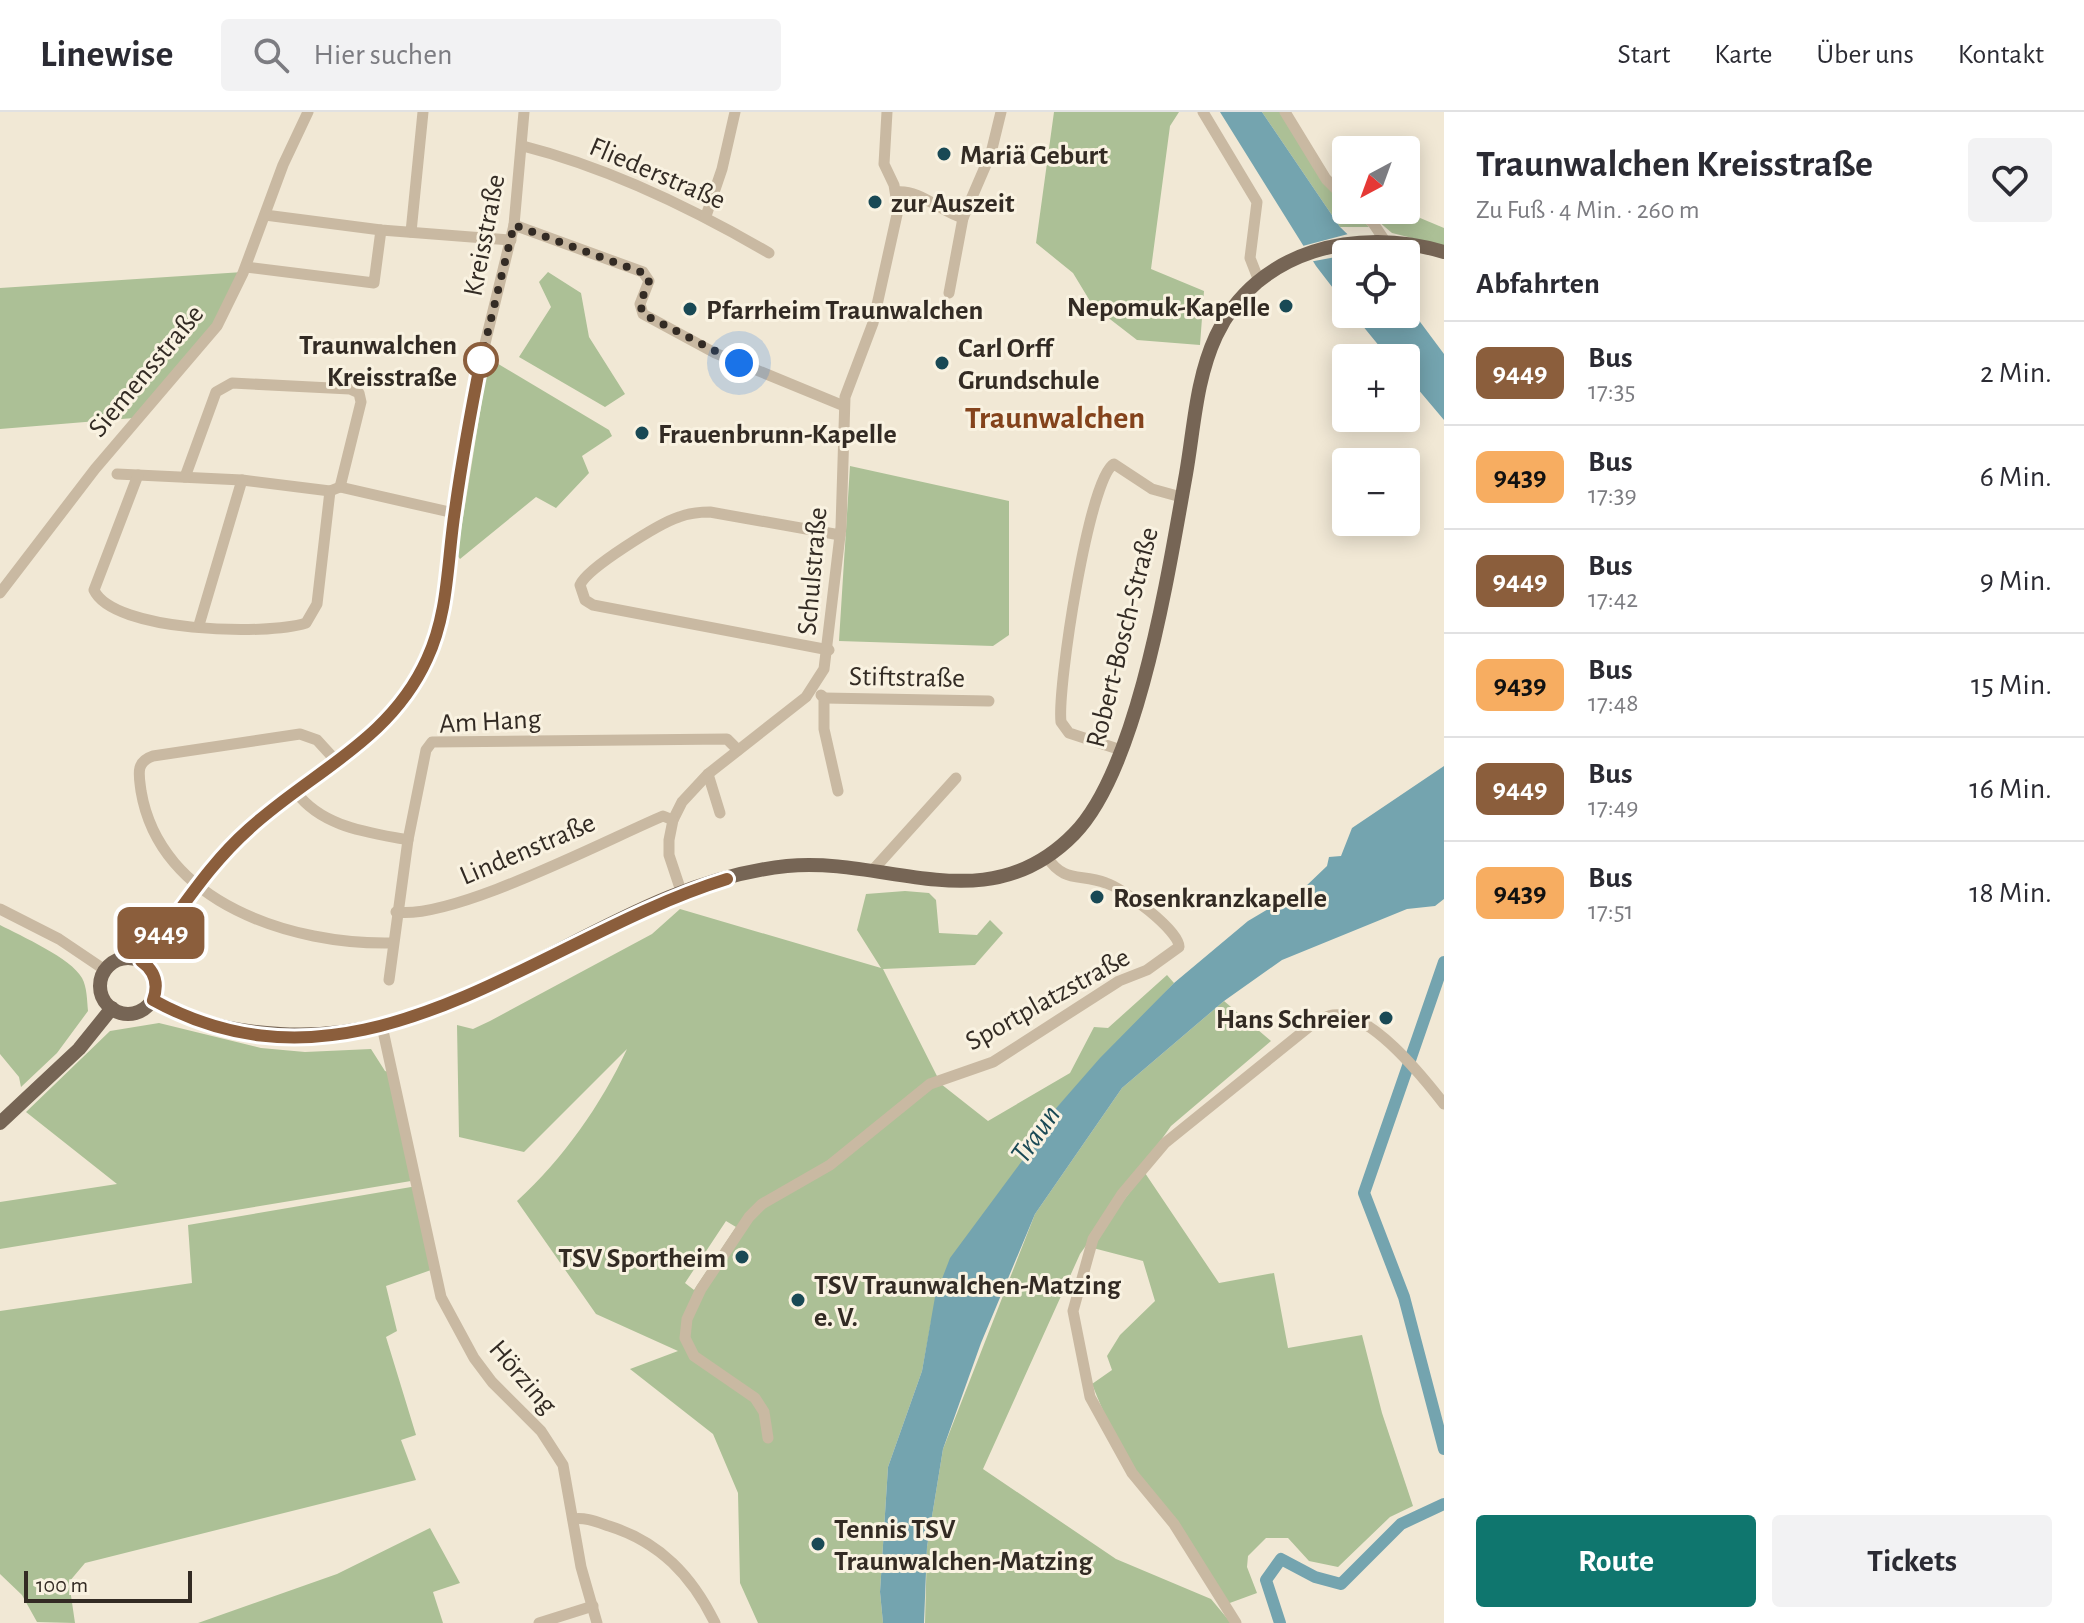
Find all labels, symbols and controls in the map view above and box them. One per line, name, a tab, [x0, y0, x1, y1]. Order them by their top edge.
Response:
search box	[221, 19, 781, 91]
icon: search	[249, 33, 293, 77]
text: Linewise	[40, 36, 173, 74]
text: Hier suchen	[313, 40, 452, 70]
text: Start	[1618, 41, 1670, 69]
text: Karte	[1714, 41, 1773, 69]
text: Über uns	[1817, 41, 1914, 69]
text: Kontakt	[1958, 41, 2044, 69]
street label: Fliederstraße	[585, 133, 729, 215]
north arrow	[1332, 136, 1420, 224]
map controls	[1332, 136, 1420, 536]
button: heart	[1968, 138, 2052, 222]
place label: Mariä Geburt	[960, 142, 1108, 170]
marker: Mariä Geburt	[935, 145, 953, 163]
text: Traunwalchen Kreisstraße	[1476, 146, 1873, 184]
street label: Kreisstraße	[459, 172, 510, 299]
place label: zur Auszeit	[891, 190, 1015, 218]
marker: zur Auszeit	[866, 193, 884, 211]
text: Zu Fuß · 4 Min. · 260 m	[1476, 197, 1700, 223]
button: locate	[1332, 240, 1420, 328]
text: Abfahrten	[1476, 269, 1600, 299]
place label: Nepomuk-Kapelle	[1067, 294, 1270, 322]
place label: Pfarrheim Traunwalchen	[706, 297, 983, 325]
marker: Nepomuk-Kapelle	[1277, 297, 1295, 315]
street label: Siemensstraße	[84, 300, 209, 443]
marker: Pfarrheim Traunwalchen	[681, 300, 699, 318]
place label: Traunwalchen Kreisstraße	[299, 332, 457, 392]
place label: Carl Orff Grundschule	[958, 335, 1100, 395]
marker: Traunwalchen Kreisstraße	[464, 343, 498, 377]
your location	[719, 343, 759, 383]
text: Bus	[1588, 343, 1633, 373]
button: +	[1332, 344, 1420, 432]
marker: Carl Orff Grundschule	[933, 354, 951, 372]
text: 2 Min.	[1980, 358, 2052, 388]
text: 9449	[1492, 359, 1548, 387]
text: 17:35	[1588, 378, 1635, 404]
district label: Traunwalchen	[965, 402, 1145, 434]
place label: Frauenbrunn-Kapelle	[658, 421, 897, 449]
marker: Frauenbrunn-Kapelle	[633, 424, 651, 442]
text: Bus	[1588, 447, 1633, 477]
button: −	[1332, 448, 1420, 536]
text: 6 Min.	[1980, 462, 2052, 492]
text: 9439	[1493, 463, 1547, 491]
text: 17:39	[1588, 482, 1637, 508]
street label: Schulstraße	[793, 506, 833, 636]
street label: Robert-Bosch-Straße	[1082, 524, 1164, 751]
text: Bus	[1588, 551, 1633, 581]
text: 9 Min.	[1980, 566, 2052, 596]
text: 9449	[1492, 567, 1548, 595]
text: 17:42	[1588, 586, 1638, 612]
text: Bus	[1588, 655, 1633, 685]
street label: Stiftstraße	[849, 663, 965, 693]
text: 15 Min.	[1971, 670, 2052, 700]
text: 9439	[1493, 671, 1547, 699]
text: 17:48	[1588, 690, 1639, 716]
street label: Am Hang	[438, 705, 542, 739]
text: Bus	[1588, 759, 1633, 789]
text: 16 Min.	[1969, 774, 2052, 804]
text: 9449	[1492, 775, 1548, 803]
text: 17:49	[1588, 794, 1638, 820]
street label: Lindenstraße	[456, 809, 600, 891]
text: Bus	[1588, 863, 1633, 893]
text: 18 Min.	[1969, 878, 2052, 908]
text: 9439	[1493, 879, 1547, 907]
place label: Rosenkranzkapelle	[1113, 885, 1327, 913]
marker: Rosenkranzkapelle	[1088, 888, 1106, 906]
text: 17:51	[1588, 898, 1634, 924]
line badge: 9449	[105, 907, 217, 959]
text: 9449	[133, 919, 189, 947]
street label: Sportplatzstraße	[961, 943, 1135, 1056]
place label: Hans Schreier	[1216, 1006, 1370, 1034]
marker: Hans Schreier	[1377, 1009, 1395, 1027]
water label: Traun	[1005, 1100, 1066, 1169]
place label: TSV Sportheim	[558, 1245, 726, 1273]
marker: TSV Sportheim	[733, 1248, 751, 1266]
place label: TSV Traunwalchen-Matzing e. V.	[814, 1272, 1122, 1332]
marker: TSV Traunwalchen-Matzing e. V.	[789, 1291, 807, 1309]
street label: Hörzing	[483, 1335, 562, 1420]
button: Route	[1476, 1515, 1756, 1607]
button: Tickets	[1772, 1515, 2052, 1607]
place label: Tennis TSV Traunwalchen-Matzing	[834, 1516, 1093, 1576]
marker: Tennis TSV Traunwalchen-Matzing	[809, 1535, 827, 1553]
scale bar	[24, 1567, 192, 1603]
text: 100 m	[36, 1574, 88, 1596]

